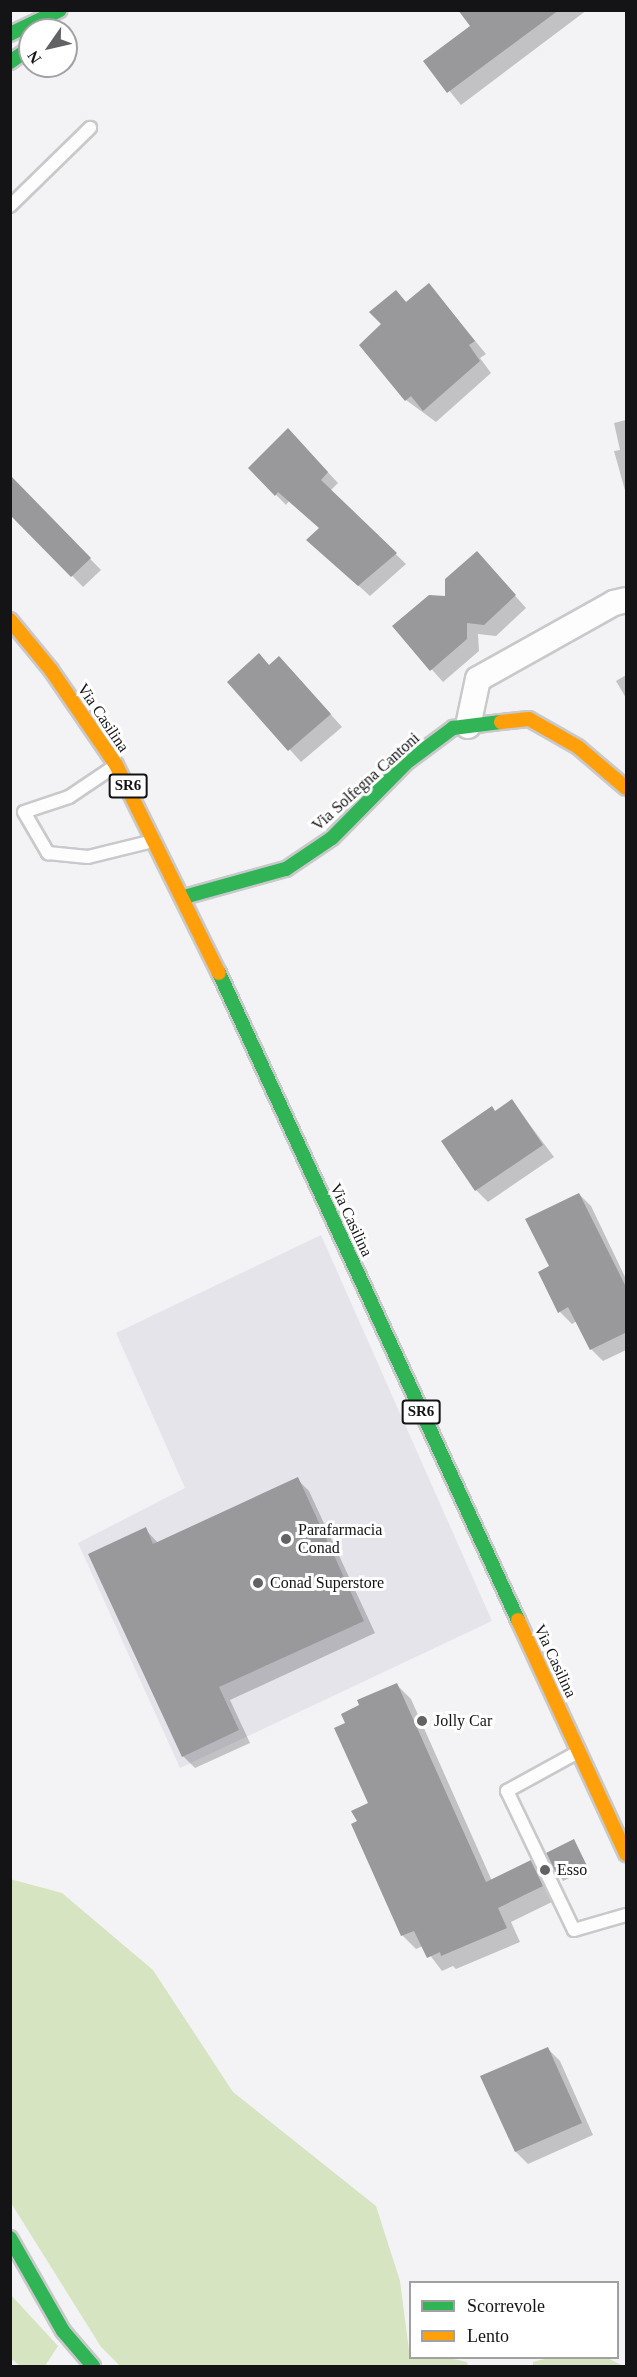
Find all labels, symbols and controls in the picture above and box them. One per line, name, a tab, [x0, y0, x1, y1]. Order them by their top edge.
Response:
north arrow	[18, 18, 78, 78]
text: N	[24, 48, 45, 67]
street label: Via Casilina	[73, 680, 133, 756]
street label: Via Solfegna Cantoni	[308, 729, 424, 835]
road number: SR6	[108, 774, 148, 798]
street label: Via Casilina	[326, 1180, 376, 1260]
road number: SR6	[402, 1400, 440, 1424]
place label: Parafarmacia Conad	[298, 1520, 382, 1558]
marker: Parafarmacia Conad	[279, 1532, 293, 1546]
place label: Conad Superstore	[270, 1573, 384, 1593]
marker: Conad Superstore	[251, 1576, 265, 1590]
street label: Via Casilina	[530, 1621, 580, 1701]
place label: Jolly Car	[434, 1711, 492, 1731]
marker: Jolly Car	[415, 1714, 429, 1728]
place label: Esso	[557, 1860, 587, 1880]
marker: Esso	[538, 1863, 552, 1877]
legend	[409, 2281, 619, 2359]
text: Scorrevole	[467, 2296, 545, 2316]
text: Lento	[467, 2326, 509, 2346]

